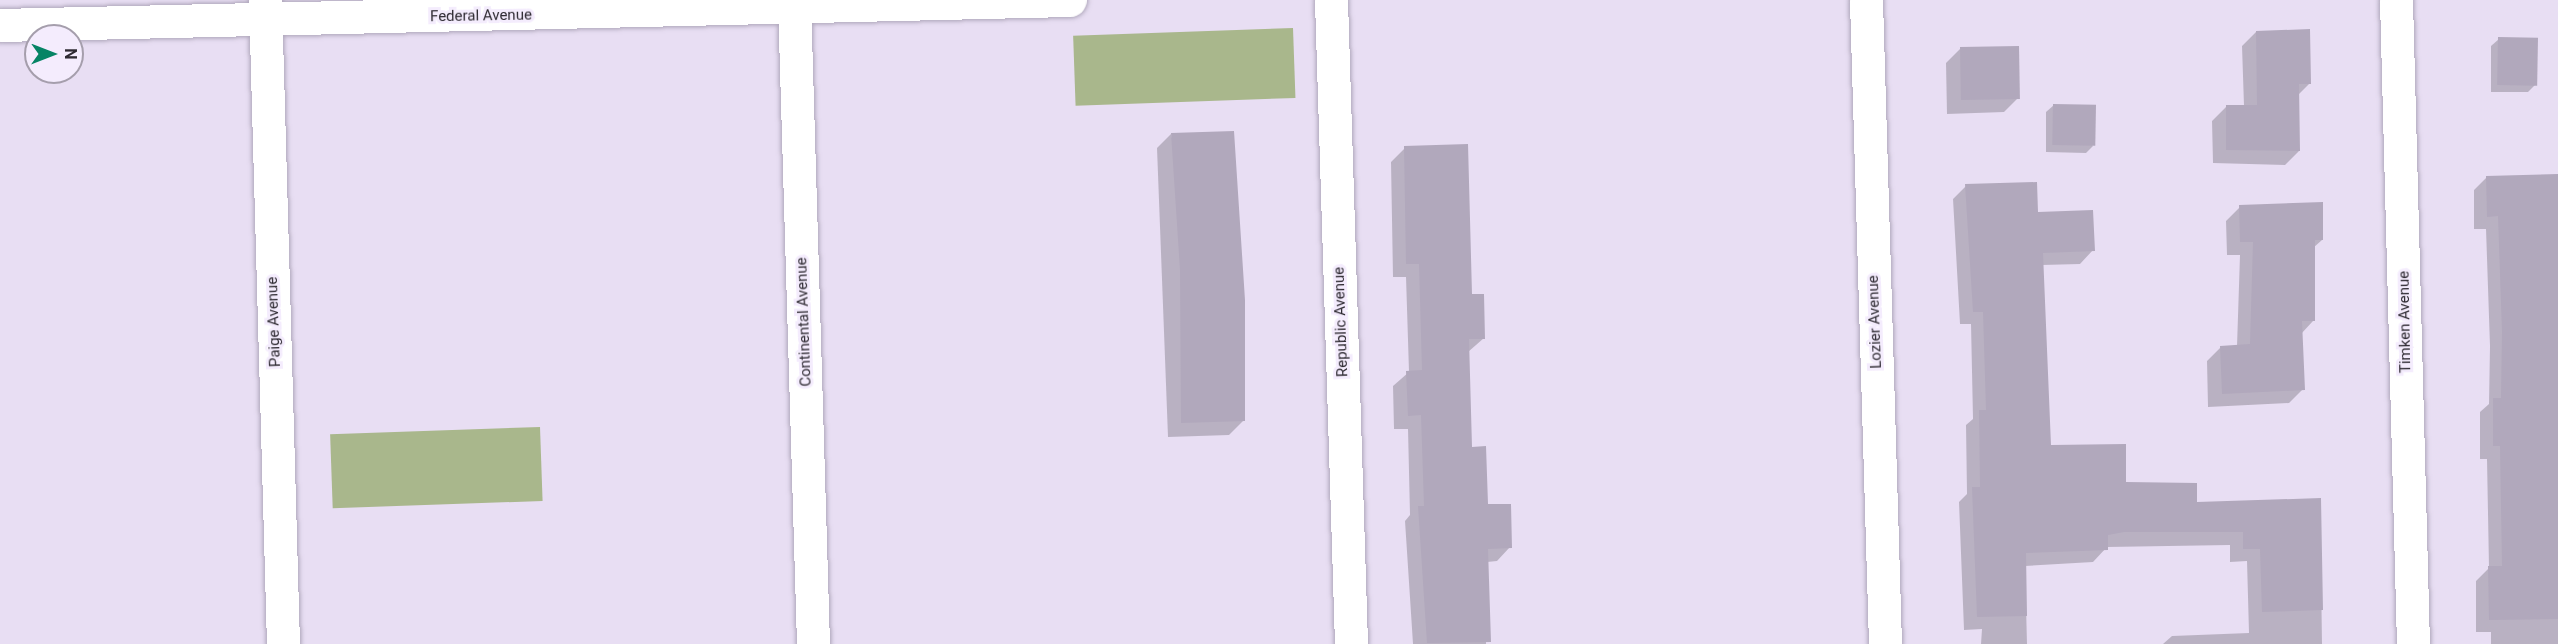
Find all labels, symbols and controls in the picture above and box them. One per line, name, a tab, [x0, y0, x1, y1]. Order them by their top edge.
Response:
street label: Federal Avenue	[430, 6, 532, 26]
north arrow	[24, 24, 84, 84]
text: N	[61, 48, 80, 60]
street label: Continental Avenue	[793, 257, 815, 387]
street label: Republic Avenue	[1330, 267, 1352, 377]
street label: Timken Avenue	[2395, 271, 2415, 373]
street label: Lozier Avenue	[1864, 275, 1886, 369]
street label: Paige Avenue	[263, 277, 285, 367]

